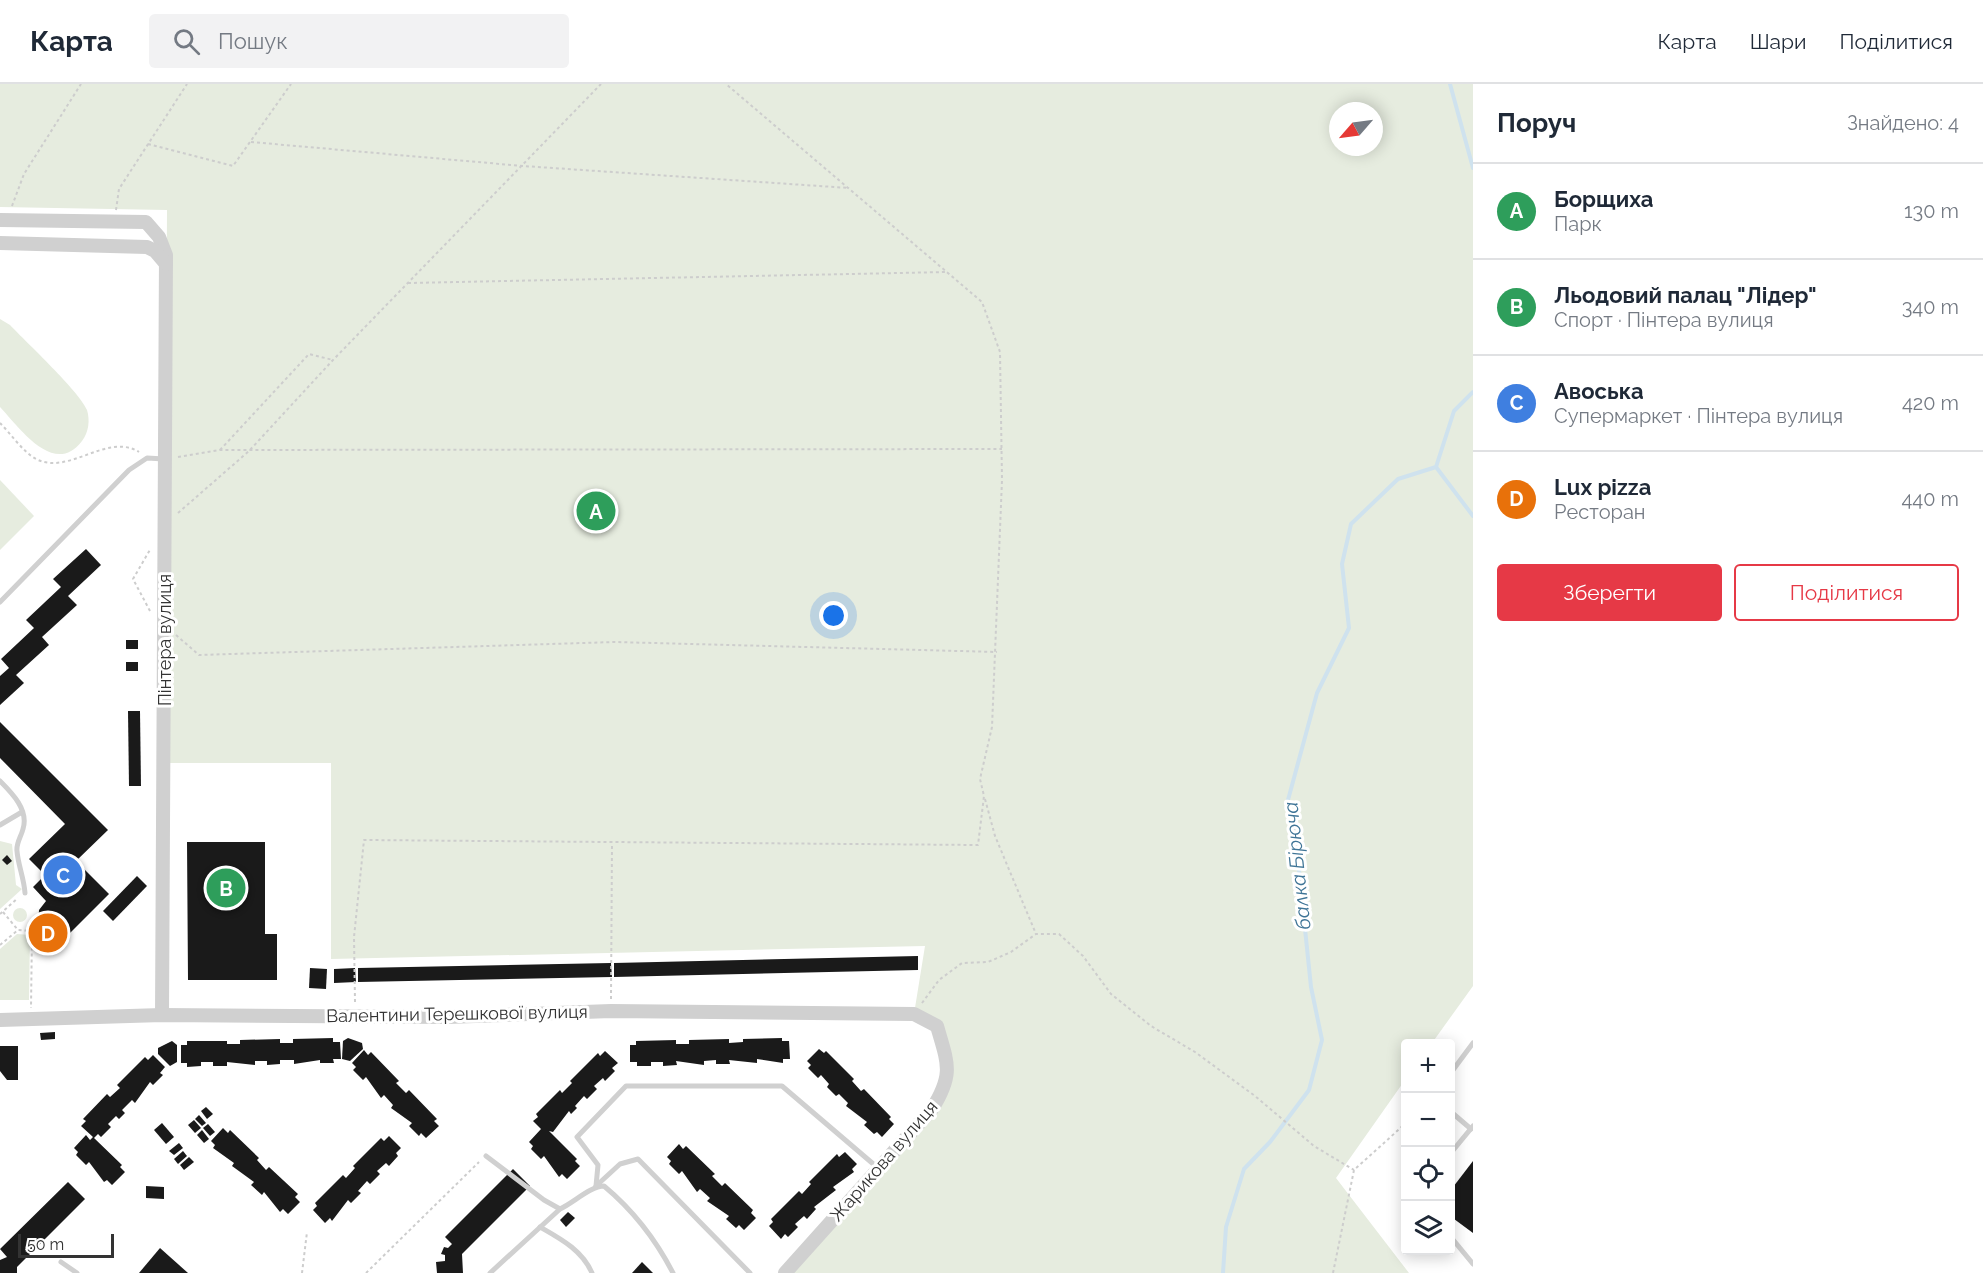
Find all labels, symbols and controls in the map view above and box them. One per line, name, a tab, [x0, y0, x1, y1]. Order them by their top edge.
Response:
search box	[149, 14, 569, 68]
text: Карта	[30, 25, 113, 58]
icon: search	[170, 25, 203, 58]
text: Пошук	[218, 28, 288, 54]
text: Карта	[1658, 29, 1717, 54]
text: Шари	[1750, 29, 1807, 54]
text: Поділитися	[1840, 29, 1953, 54]
north arrow	[1329, 102, 1383, 156]
text: Поруч	[1497, 108, 1576, 138]
text: Знайдено: 4	[1847, 111, 1959, 135]
text: Борщиха	[1554, 186, 1653, 212]
text: A	[1510, 199, 1523, 223]
text: 130 m	[1904, 199, 1959, 223]
text: Парк	[1554, 212, 1602, 236]
text: Льодовий палац "Лідер"	[1554, 282, 1817, 308]
text: B	[1510, 295, 1523, 319]
text: 340 m	[1902, 295, 1959, 319]
text: Спорт · Пінтера вулиця	[1554, 308, 1774, 332]
text: Авоська	[1554, 378, 1644, 404]
text: C	[1510, 391, 1523, 415]
text: 420 m	[1902, 391, 1959, 415]
text: Супермаркет · Пінтера вулиця	[1554, 404, 1843, 428]
text: Lux pizza	[1554, 474, 1651, 500]
text: D	[1509, 487, 1524, 511]
text: 440 m	[1901, 487, 1959, 511]
pin: A	[576, 488, 616, 534]
text: Ресторан	[1554, 500, 1646, 524]
button: Зберегти	[1497, 564, 1722, 621]
button: Поділитися	[1734, 564, 1959, 621]
street label: Пінтера вулиця	[154, 574, 175, 706]
your location	[819, 601, 848, 630]
water label: балка Бірюча	[1278, 801, 1316, 931]
pin: C	[44, 852, 82, 898]
pin: B	[206, 866, 246, 910]
pin: D	[28, 910, 68, 956]
street label: Валентини Терешкової вулиця	[326, 1001, 588, 1026]
map controls	[1401, 1039, 1455, 1255]
button: +	[1401, 1039, 1455, 1093]
button: −	[1401, 1093, 1455, 1147]
street label: Жарикова вулиця	[825, 1096, 942, 1225]
button: locate	[1401, 1147, 1455, 1201]
button: layers	[1401, 1201, 1455, 1255]
scale bar	[18, 1231, 114, 1258]
text: 50 m	[27, 1235, 64, 1254]

